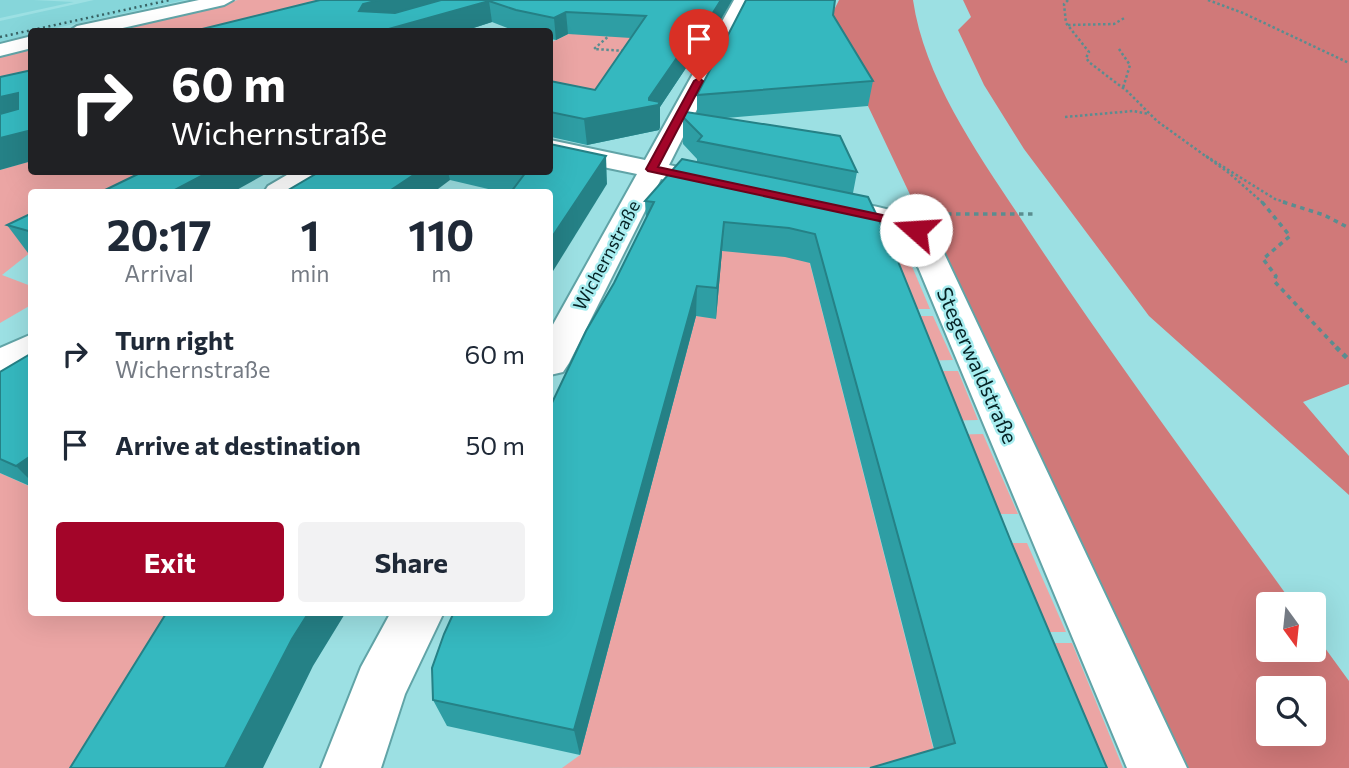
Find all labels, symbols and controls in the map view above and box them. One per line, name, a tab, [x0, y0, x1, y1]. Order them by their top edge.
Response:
pin	[669, 9, 729, 81]
icon: arrive	[680, 20, 718, 58]
text: 60 m	[171, 52, 286, 112]
icon: right	[56, 56, 147, 147]
text: Wichernstraße	[171, 112, 387, 152]
position arrow	[879, 193, 953, 267]
street label: Wichernstraße	[568, 196, 644, 314]
text: 20:17	[107, 208, 212, 260]
text: 1	[300, 208, 319, 260]
text: 110	[408, 208, 474, 260]
text: Arrival	[124, 259, 194, 287]
text: min	[290, 259, 329, 287]
text: m	[431, 259, 451, 287]
street label: Stegerwaldstraße	[932, 283, 1024, 447]
text: Turn right	[115, 324, 234, 355]
icon: right	[56, 335, 94, 373]
text: 60 m	[465, 338, 525, 369]
text: Wichernstraße	[115, 355, 270, 383]
icon: arrive	[56, 426, 94, 464]
text: Arrive at destination	[115, 429, 361, 460]
text: 50 m	[465, 429, 525, 460]
button: Exit	[56, 522, 284, 602]
button: Share	[298, 522, 525, 602]
north arrow	[1256, 592, 1326, 662]
map controls	[1256, 592, 1326, 746]
button: search	[1256, 676, 1326, 746]

